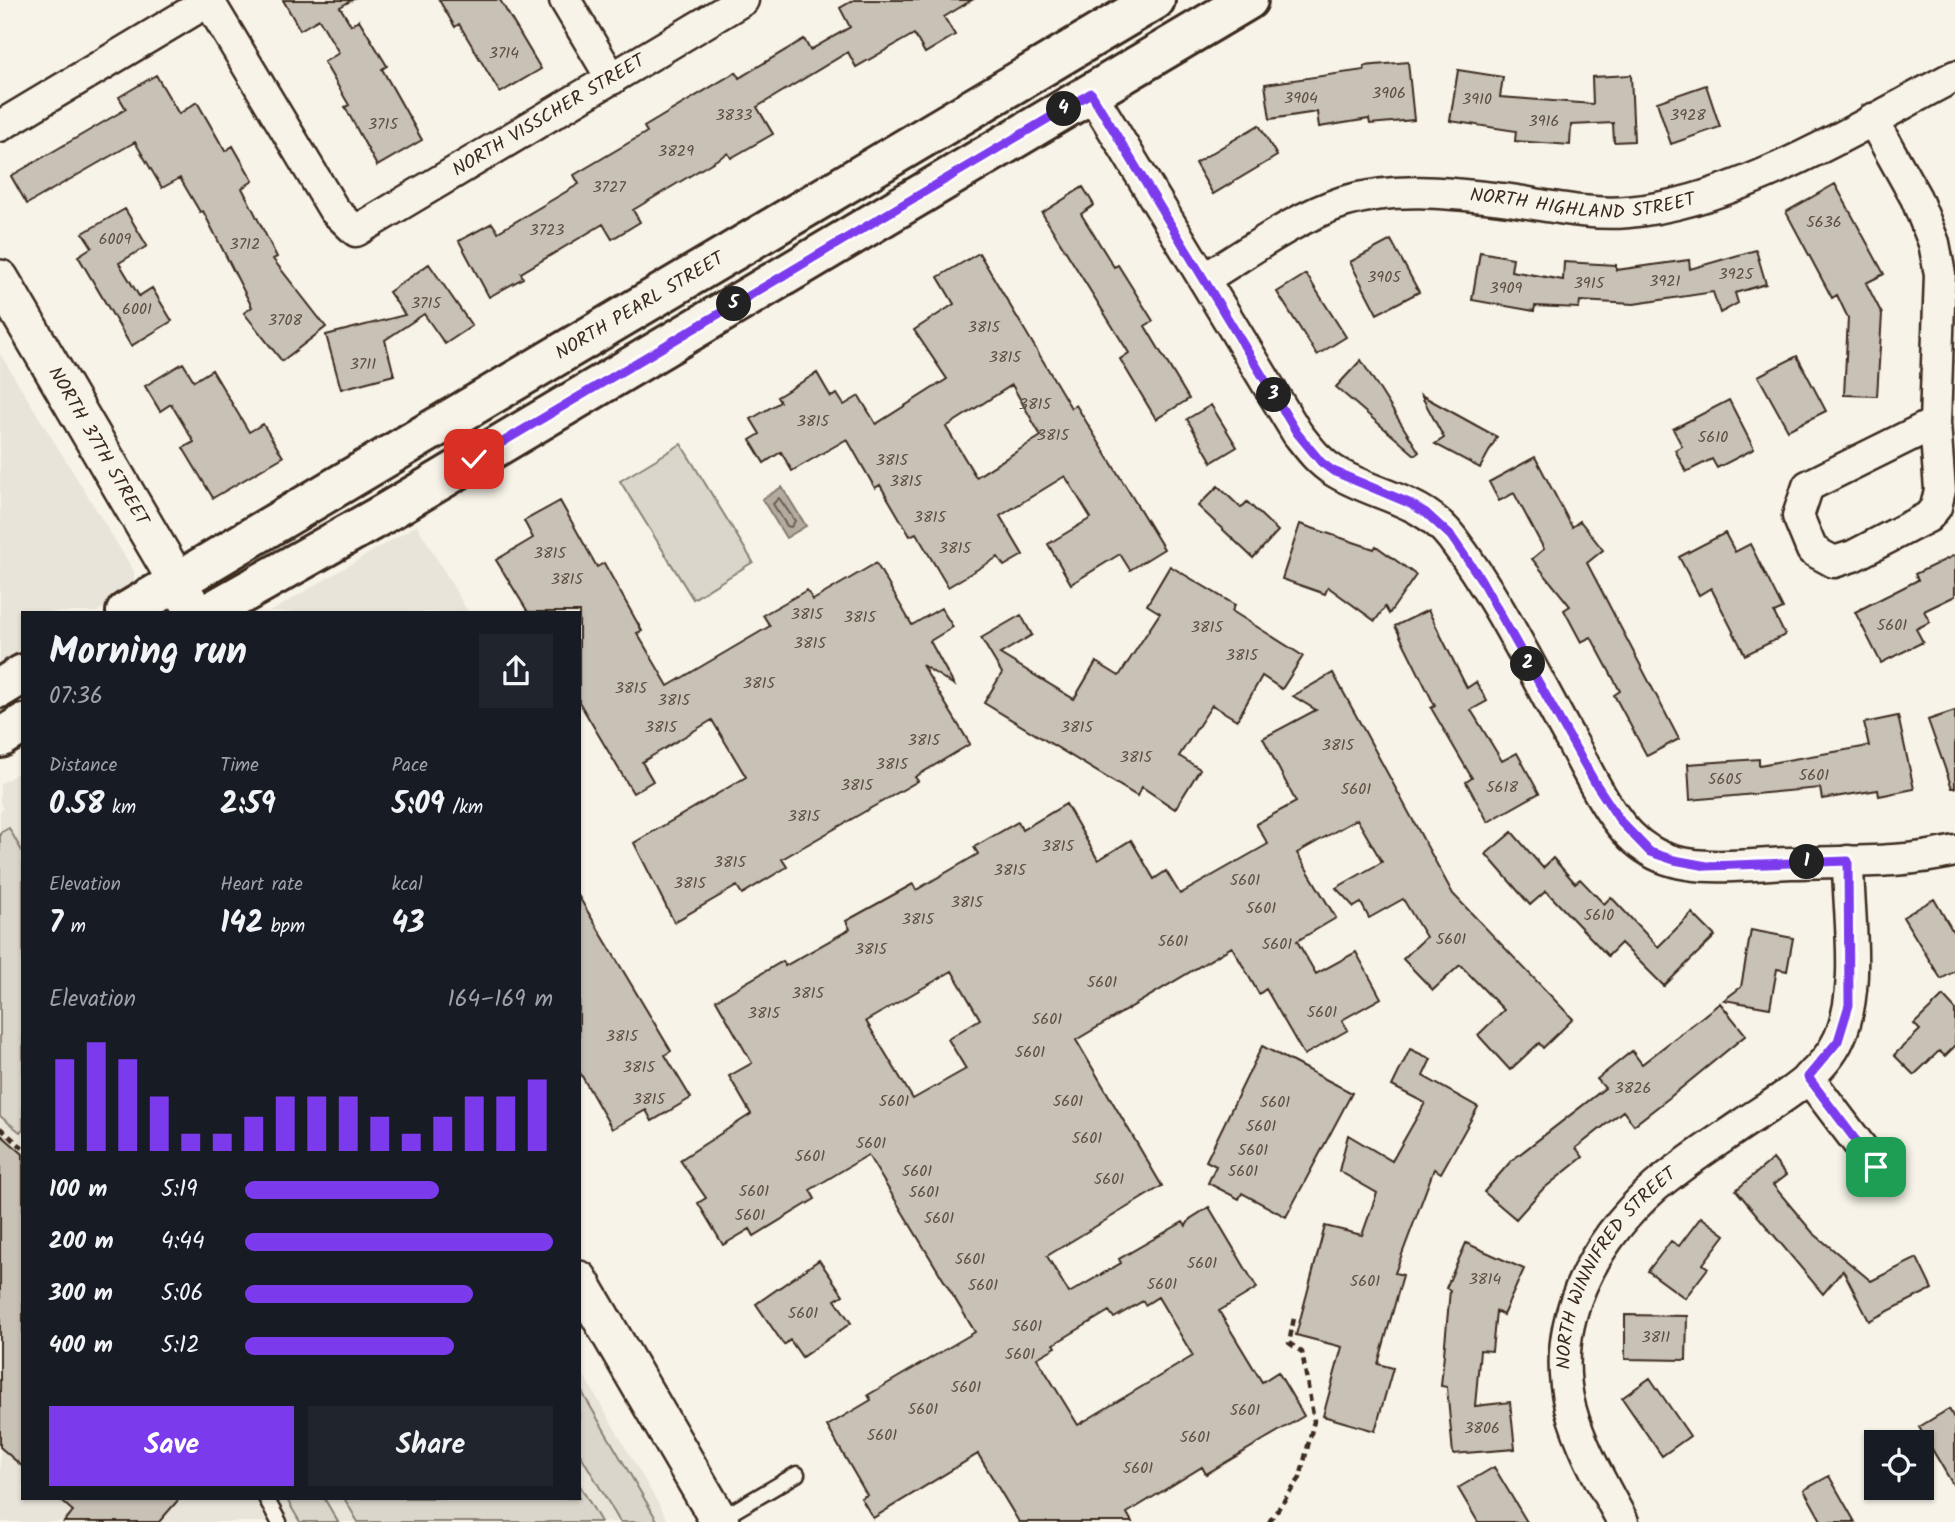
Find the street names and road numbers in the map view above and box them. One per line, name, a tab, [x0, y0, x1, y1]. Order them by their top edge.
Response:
street label: NORTH VISSCHER STREET	[447, 46, 653, 185]
street label: NORTH HIGHLAND STREET	[1468, 180, 1701, 228]
street label: NORTH PEARL STREET	[550, 243, 732, 368]
street label: NORTH 37TH STREET	[40, 361, 157, 533]
street label: NORTH WINNIFRED STREET	[1550, 1159, 1685, 1370]

